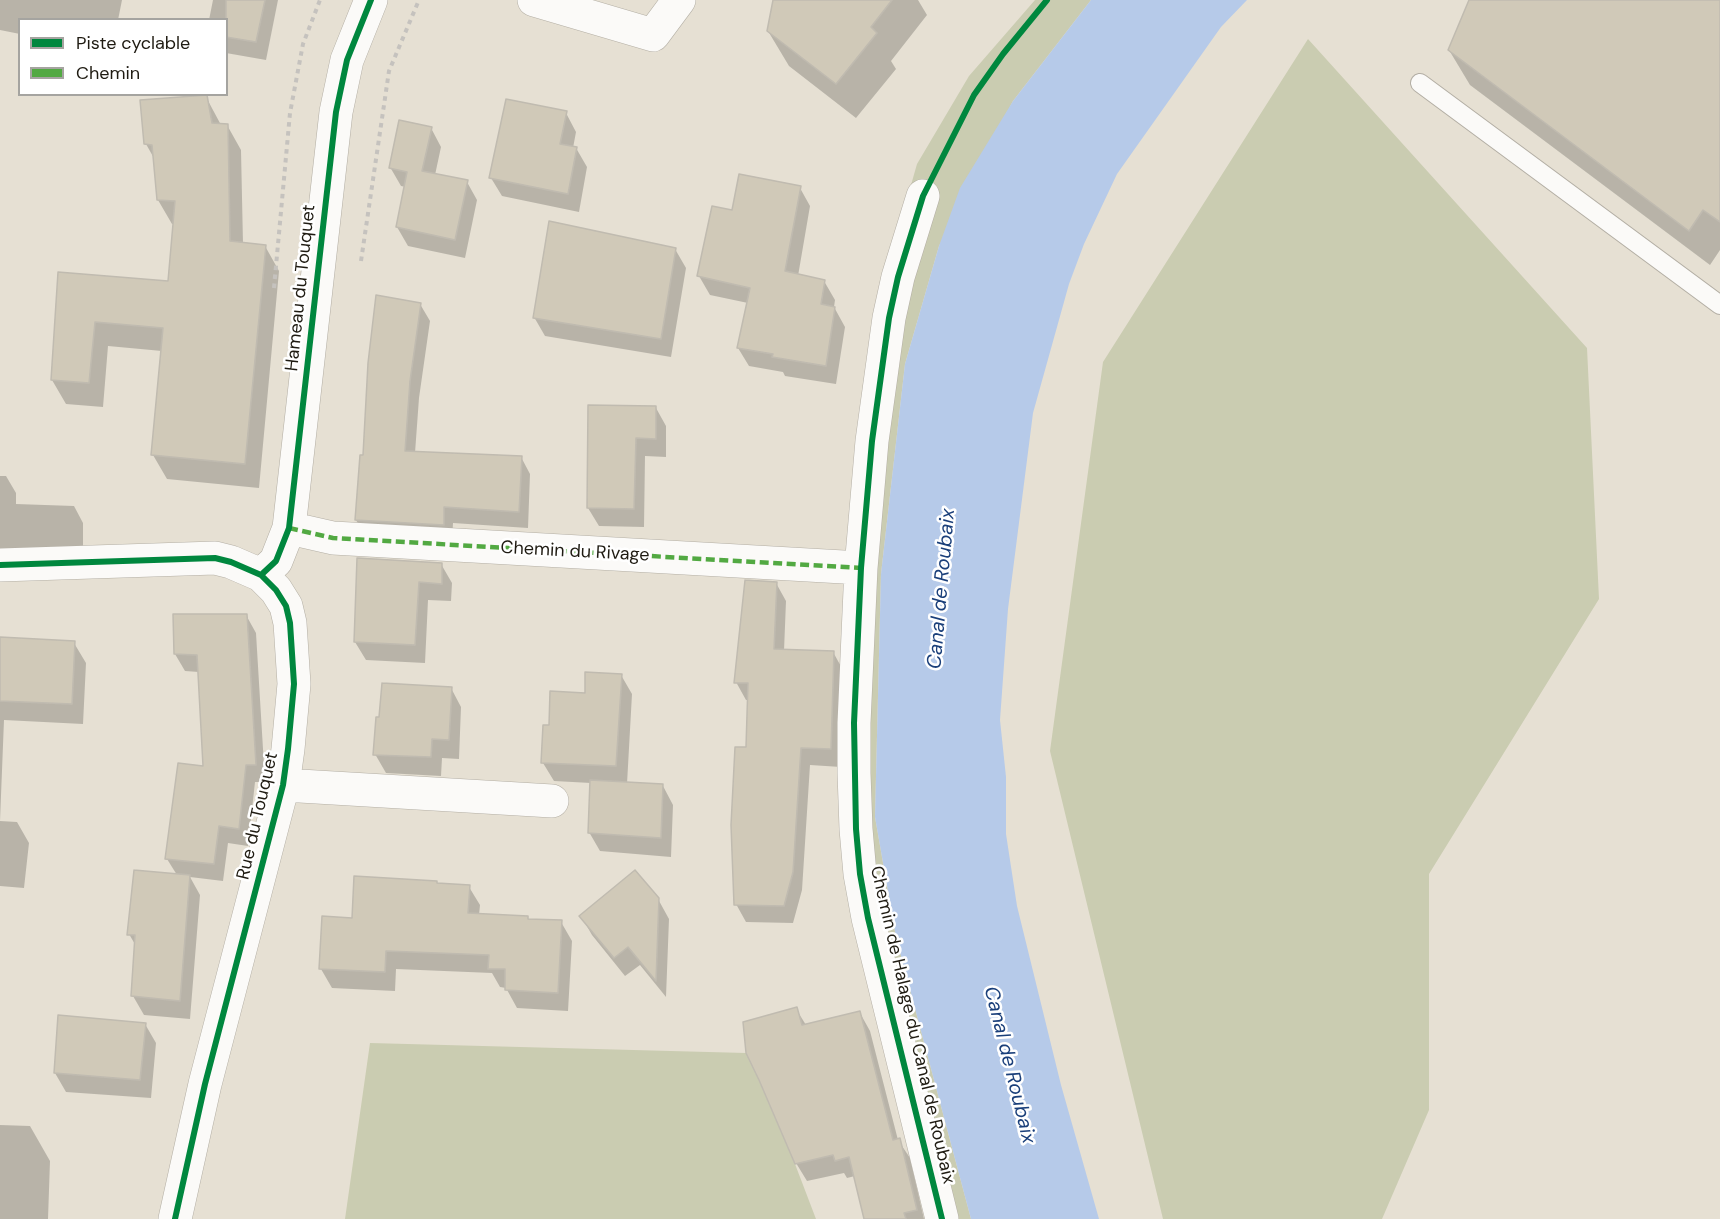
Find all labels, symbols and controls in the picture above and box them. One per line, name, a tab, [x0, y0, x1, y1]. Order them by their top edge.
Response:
legend	[18, 18, 228, 96]
text: Piste cyclable	[76, 31, 190, 55]
text: Chemin	[76, 61, 140, 85]
street label: Hameau du Touquet	[281, 204, 321, 372]
water label: Canal de Roubaix	[923, 508, 961, 670]
street label: Chemin du Rivage	[500, 537, 650, 567]
street label: Rue du Touquet	[233, 750, 283, 882]
street label: Chemin de Halage du Canal de Roubaix	[865, 864, 959, 1186]
water label: Canal de Roubaix	[978, 984, 1040, 1146]

